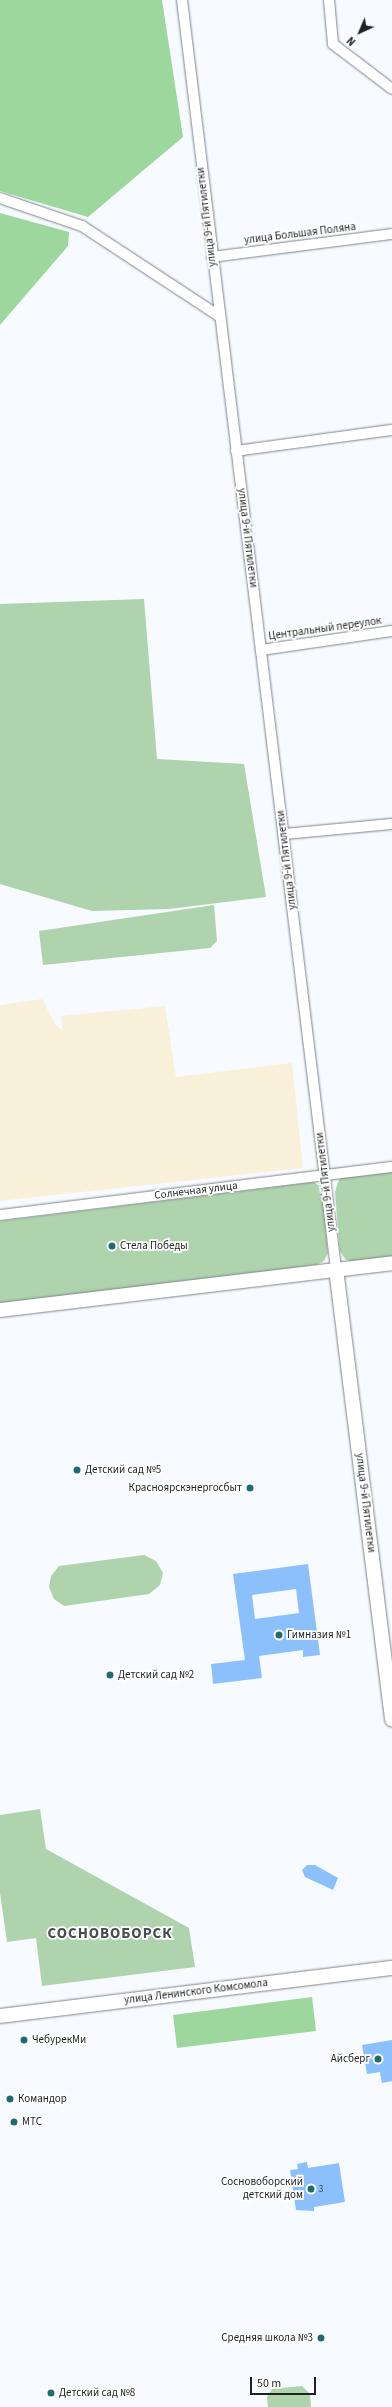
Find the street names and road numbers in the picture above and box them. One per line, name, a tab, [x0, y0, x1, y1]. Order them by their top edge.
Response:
street label: улица 9-й Пятилетки	[194, 166, 220, 268]
street label: улица Большая Поляна	[243, 221, 357, 247]
street label: улица 9-й Пятилетки	[234, 487, 260, 589]
street label: Центральный переулок	[268, 615, 382, 643]
street label: улица 9-й Пятилетки	[274, 809, 300, 911]
street label: улица 9-й Пятилетки	[313, 1131, 339, 1233]
street label: Солнечная улица	[154, 1179, 238, 1203]
street label: улица 9-й Пятилетки	[352, 1452, 378, 1554]
street label: улица Ленинского Комсомола	[123, 1977, 269, 2007]

